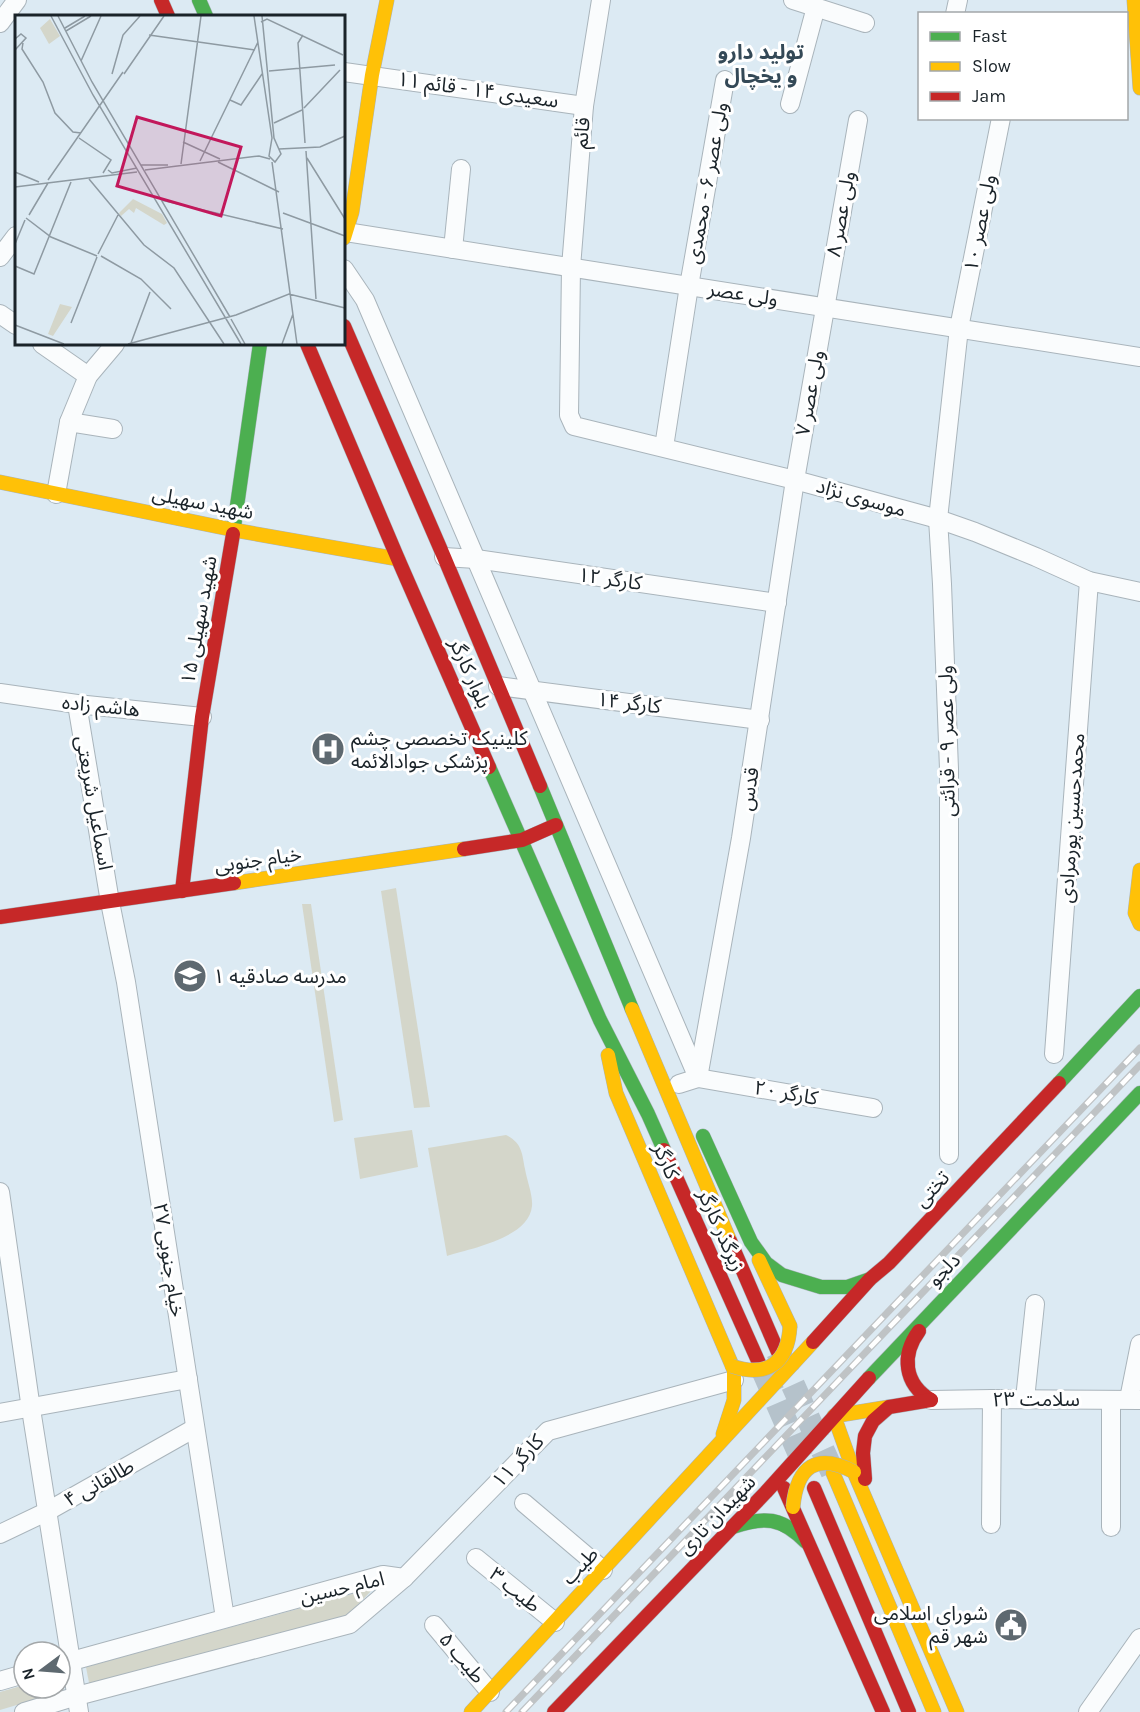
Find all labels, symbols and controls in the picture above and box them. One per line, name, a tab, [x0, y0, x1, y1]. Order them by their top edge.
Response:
legend	[918, 12, 1128, 120]
inset map	[15, 15, 345, 345]
text: Fast	[972, 25, 1007, 47]
district label: تولید دارو و یخچال	[718, 40, 805, 90]
text: Slow	[972, 55, 1011, 77]
street label: سعیدی ۱۴ - قائم ۱۱	[396, 67, 560, 116]
text: Jam	[972, 85, 1006, 107]
street label: ولی عصر ۶ - محمدی	[681, 100, 733, 266]
street label: قائم	[569, 116, 598, 150]
street label: ولی عصر ۸	[822, 169, 860, 259]
street label: ولی عصر ۱۰	[959, 173, 1001, 273]
street label: ولی عصر	[705, 277, 780, 311]
street label: ولی عصر ۷	[791, 348, 829, 438]
street label: موسوی نژاد	[814, 474, 908, 522]
street label: شهید سهیلی	[150, 482, 256, 524]
street label: شهید سهیلی ۱۵	[176, 554, 222, 686]
street label: کارگر ۱۲	[577, 563, 644, 595]
street label: بلوار کارگر	[444, 633, 496, 712]
street label: ولی عصر ۹ - قرائتی	[934, 665, 960, 817]
street label: کارگر ۱۴	[596, 688, 663, 718]
street label: هاشم زاده	[61, 690, 141, 725]
place label: کلینیک تخصصی چشم پزشکی جوادالائمه	[351, 727, 528, 774]
hospital icon: کلینیک تخصصی چشم پزشکی جوادالائمه	[310, 731, 346, 767]
street label: محمدحسین پورمرادی	[1055, 732, 1091, 904]
street label: اسماعیل شریعتی	[71, 734, 117, 872]
street label: قدس	[734, 766, 764, 812]
street label: خیام جنوبی	[213, 843, 303, 880]
school or university icon: مدرسه صادقیه ۱	[172, 958, 208, 994]
place label: مدرسه صادقیه ۱	[213, 965, 347, 988]
street label: کارگر ۲۰	[752, 1076, 820, 1110]
street label: کارگر	[648, 1139, 684, 1183]
street label: تختی	[910, 1166, 954, 1212]
street label: زیرگذر کارگر	[692, 1184, 749, 1275]
street label: خیام جنوبی ۲۷	[146, 1201, 189, 1319]
street label: دلجو	[923, 1249, 965, 1291]
street label: سلامت ۲۳	[992, 1388, 1080, 1411]
street label: کارگر ۱۱	[487, 1429, 549, 1492]
street label: طالقانی ۴	[60, 1454, 138, 1512]
street label: شهیدان تاری	[673, 1471, 761, 1559]
street label: طیب	[557, 1542, 603, 1590]
street label: طیب ۳	[485, 1562, 545, 1618]
street label: امام حسین	[297, 1567, 387, 1612]
place label: شورای اسلامی شهر قم	[874, 1602, 988, 1651]
public building icon: شورای اسلامی شهر قم	[993, 1607, 1029, 1643]
street label: طیب ۵	[434, 1628, 490, 1688]
north arrow	[12, 1640, 72, 1700]
text: N	[17, 1666, 39, 1682]

